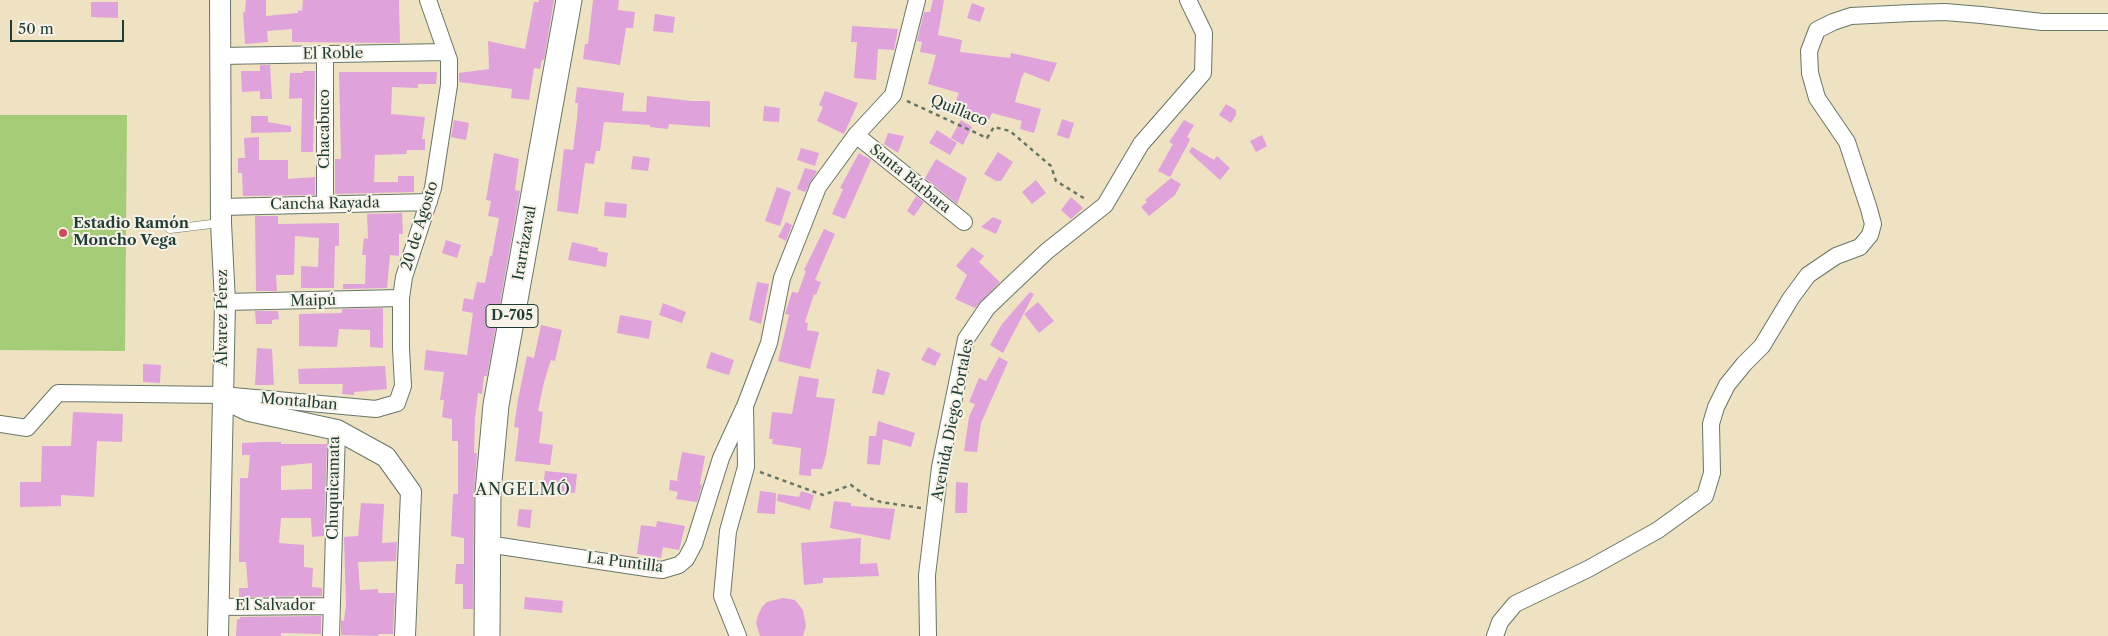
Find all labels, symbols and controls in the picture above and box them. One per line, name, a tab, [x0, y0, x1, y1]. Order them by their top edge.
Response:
scale bar	[12, 10, 126, 42]
text: 50 m	[18, 19, 54, 38]
street label: El Roble	[302, 44, 364, 64]
street label: Chacabuco	[316, 89, 334, 169]
street label: Quillaco	[928, 91, 990, 131]
street label: Santa Bárbara	[866, 141, 954, 217]
street label: 20 de Agosto	[398, 179, 442, 273]
street label: Cancha Rayada	[270, 194, 380, 214]
street label: Irarrázaval	[510, 204, 540, 282]
place label: Estadio Ramón Moncho Vega	[73, 215, 189, 250]
marker: Estadio Ramón Moncho Vega	[57, 227, 69, 239]
street label: Álvarez Pérez	[214, 269, 232, 367]
street label: Maipú	[290, 292, 336, 310]
road number: D-705	[486, 304, 538, 328]
street label: Avenida Diego Portales	[928, 337, 978, 503]
street label: Montalban	[260, 390, 338, 414]
street label: Chuquicamata	[324, 436, 344, 540]
district label: ANGELMÓ	[474, 480, 572, 500]
street label: La Puntilla	[586, 549, 664, 577]
street label: El Salvador	[235, 597, 315, 615]

